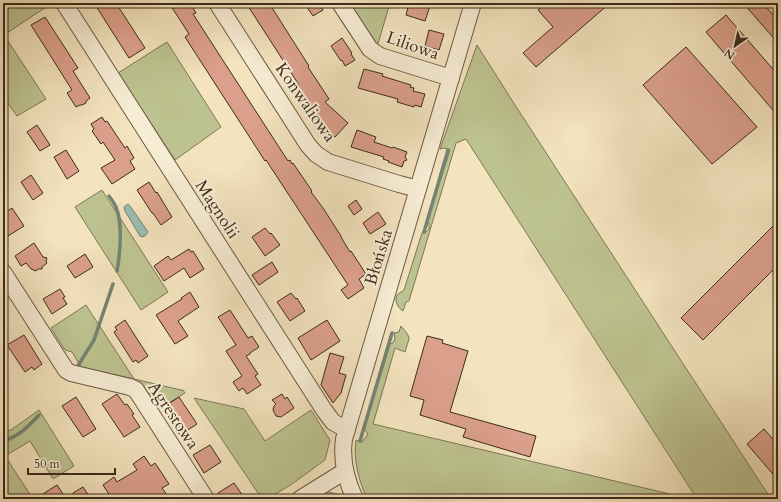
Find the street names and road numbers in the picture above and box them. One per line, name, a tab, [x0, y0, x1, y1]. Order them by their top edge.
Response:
street label: Liliowa	[383, 26, 443, 65]
street label: Konwaliowa	[270, 58, 342, 147]
street label: Magnolii	[190, 175, 245, 243]
street label: Błońska	[359, 226, 398, 288]
street label: Agrestowa	[143, 377, 205, 454]

